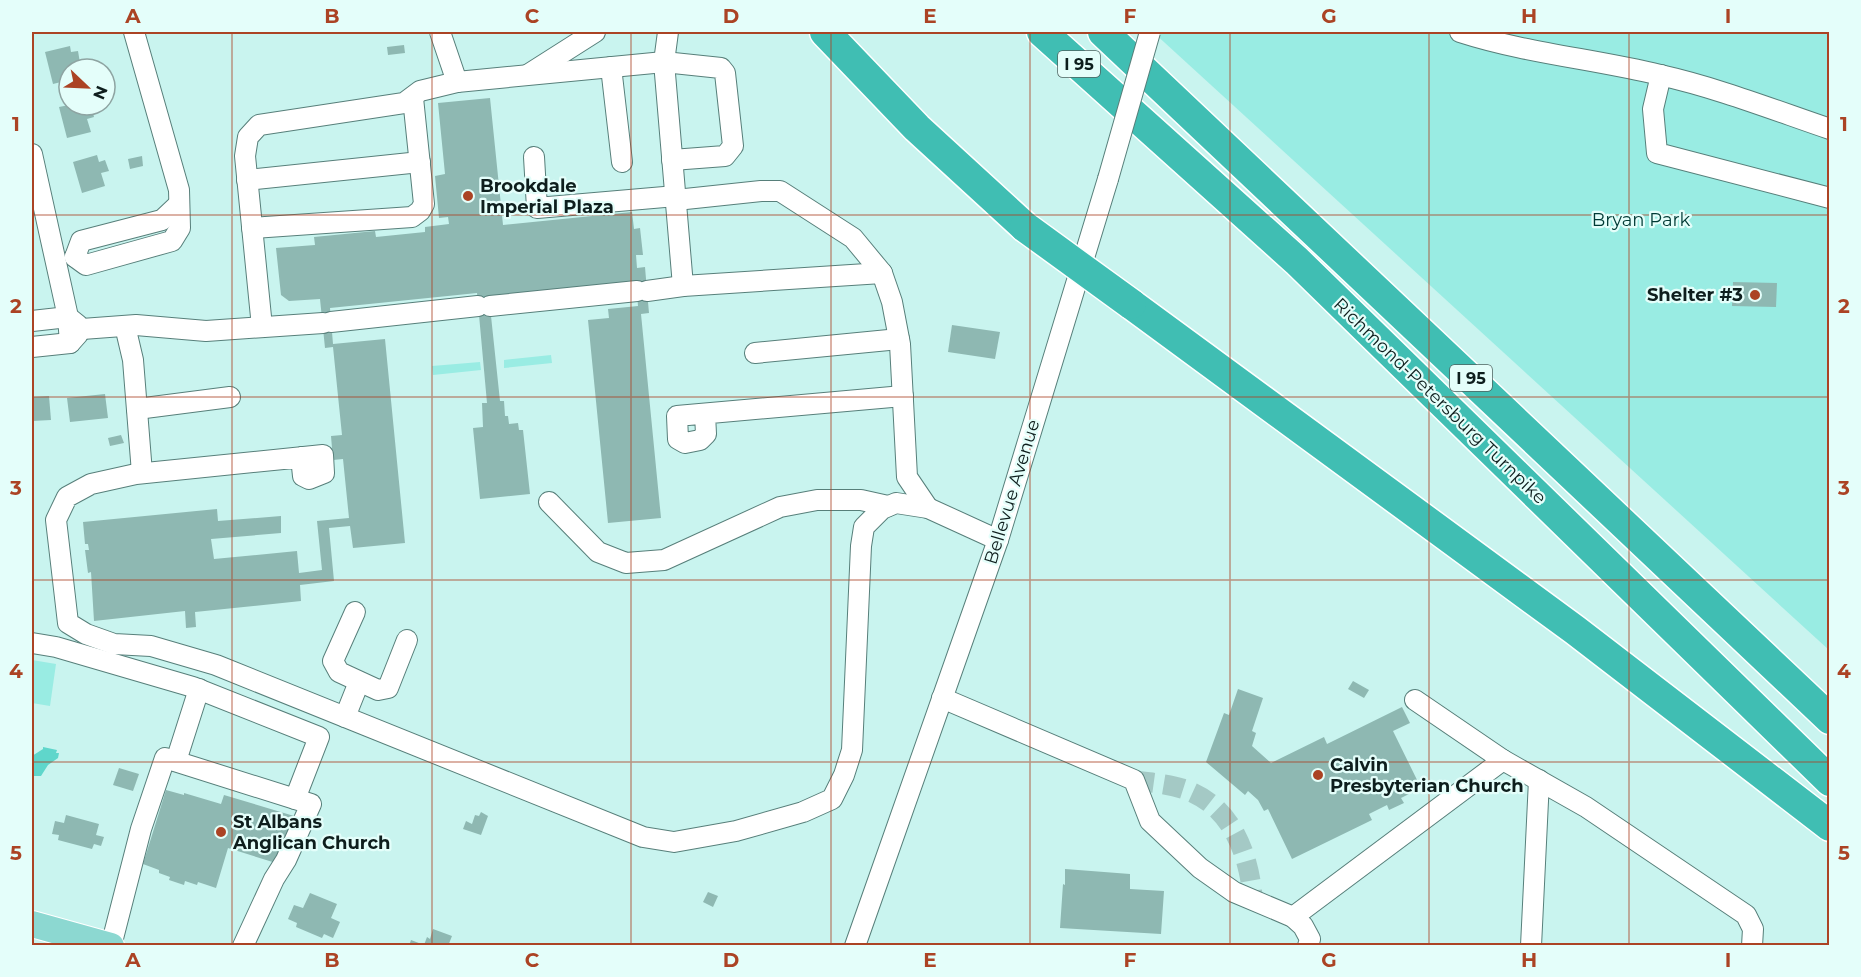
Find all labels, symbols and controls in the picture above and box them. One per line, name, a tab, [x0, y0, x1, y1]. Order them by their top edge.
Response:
text: A	[124, 4, 141, 28]
text: B	[324, 4, 340, 28]
text: C	[525, 4, 540, 28]
text: D	[723, 4, 739, 28]
text: E	[923, 4, 937, 28]
text: F	[1124, 4, 1137, 28]
text: G	[1321, 4, 1337, 28]
text: H	[1521, 4, 1537, 28]
text: I	[1725, 4, 1731, 28]
road number: I 95	[1058, 51, 1100, 77]
north arrow	[57, 57, 117, 117]
text: N	[89, 83, 112, 102]
text: 1	[12, 112, 20, 136]
text: 1	[1840, 112, 1848, 136]
place label: Brookdale Imperial Plaza	[480, 175, 614, 218]
marker: Brookdale Imperial Plaza	[461, 189, 475, 203]
park label: Bryan Park	[1592, 209, 1691, 231]
place label: Shelter #3	[1647, 284, 1743, 306]
marker: Shelter #3	[1748, 288, 1762, 302]
street label: Richmond-Petersburg Turnpike	[1329, 293, 1551, 509]
text: 2	[10, 294, 22, 318]
text: 2	[1838, 294, 1850, 318]
road number: I 95	[1450, 365, 1492, 391]
street label: Bellevue Avenue	[980, 417, 1045, 567]
text: 3	[9, 476, 22, 500]
text: 3	[1837, 476, 1850, 500]
text: 4	[9, 659, 23, 683]
text: 4	[1837, 659, 1851, 683]
place label: Calvin Presbyterian Church	[1330, 754, 1524, 797]
marker: Calvin Presbyterian Church	[1311, 768, 1325, 782]
place label: St Albans Anglican Church	[232, 811, 390, 854]
marker: St Albans Anglican Church	[214, 825, 228, 839]
text: 5	[10, 841, 22, 865]
text: 5	[1838, 841, 1850, 865]
text: A	[124, 948, 141, 972]
text: B	[324, 948, 340, 972]
text: C	[525, 948, 540, 972]
text: D	[723, 948, 739, 972]
text: E	[923, 948, 937, 972]
text: F	[1124, 948, 1137, 972]
text: G	[1321, 948, 1337, 972]
text: H	[1521, 948, 1537, 972]
text: I	[1725, 948, 1731, 972]

